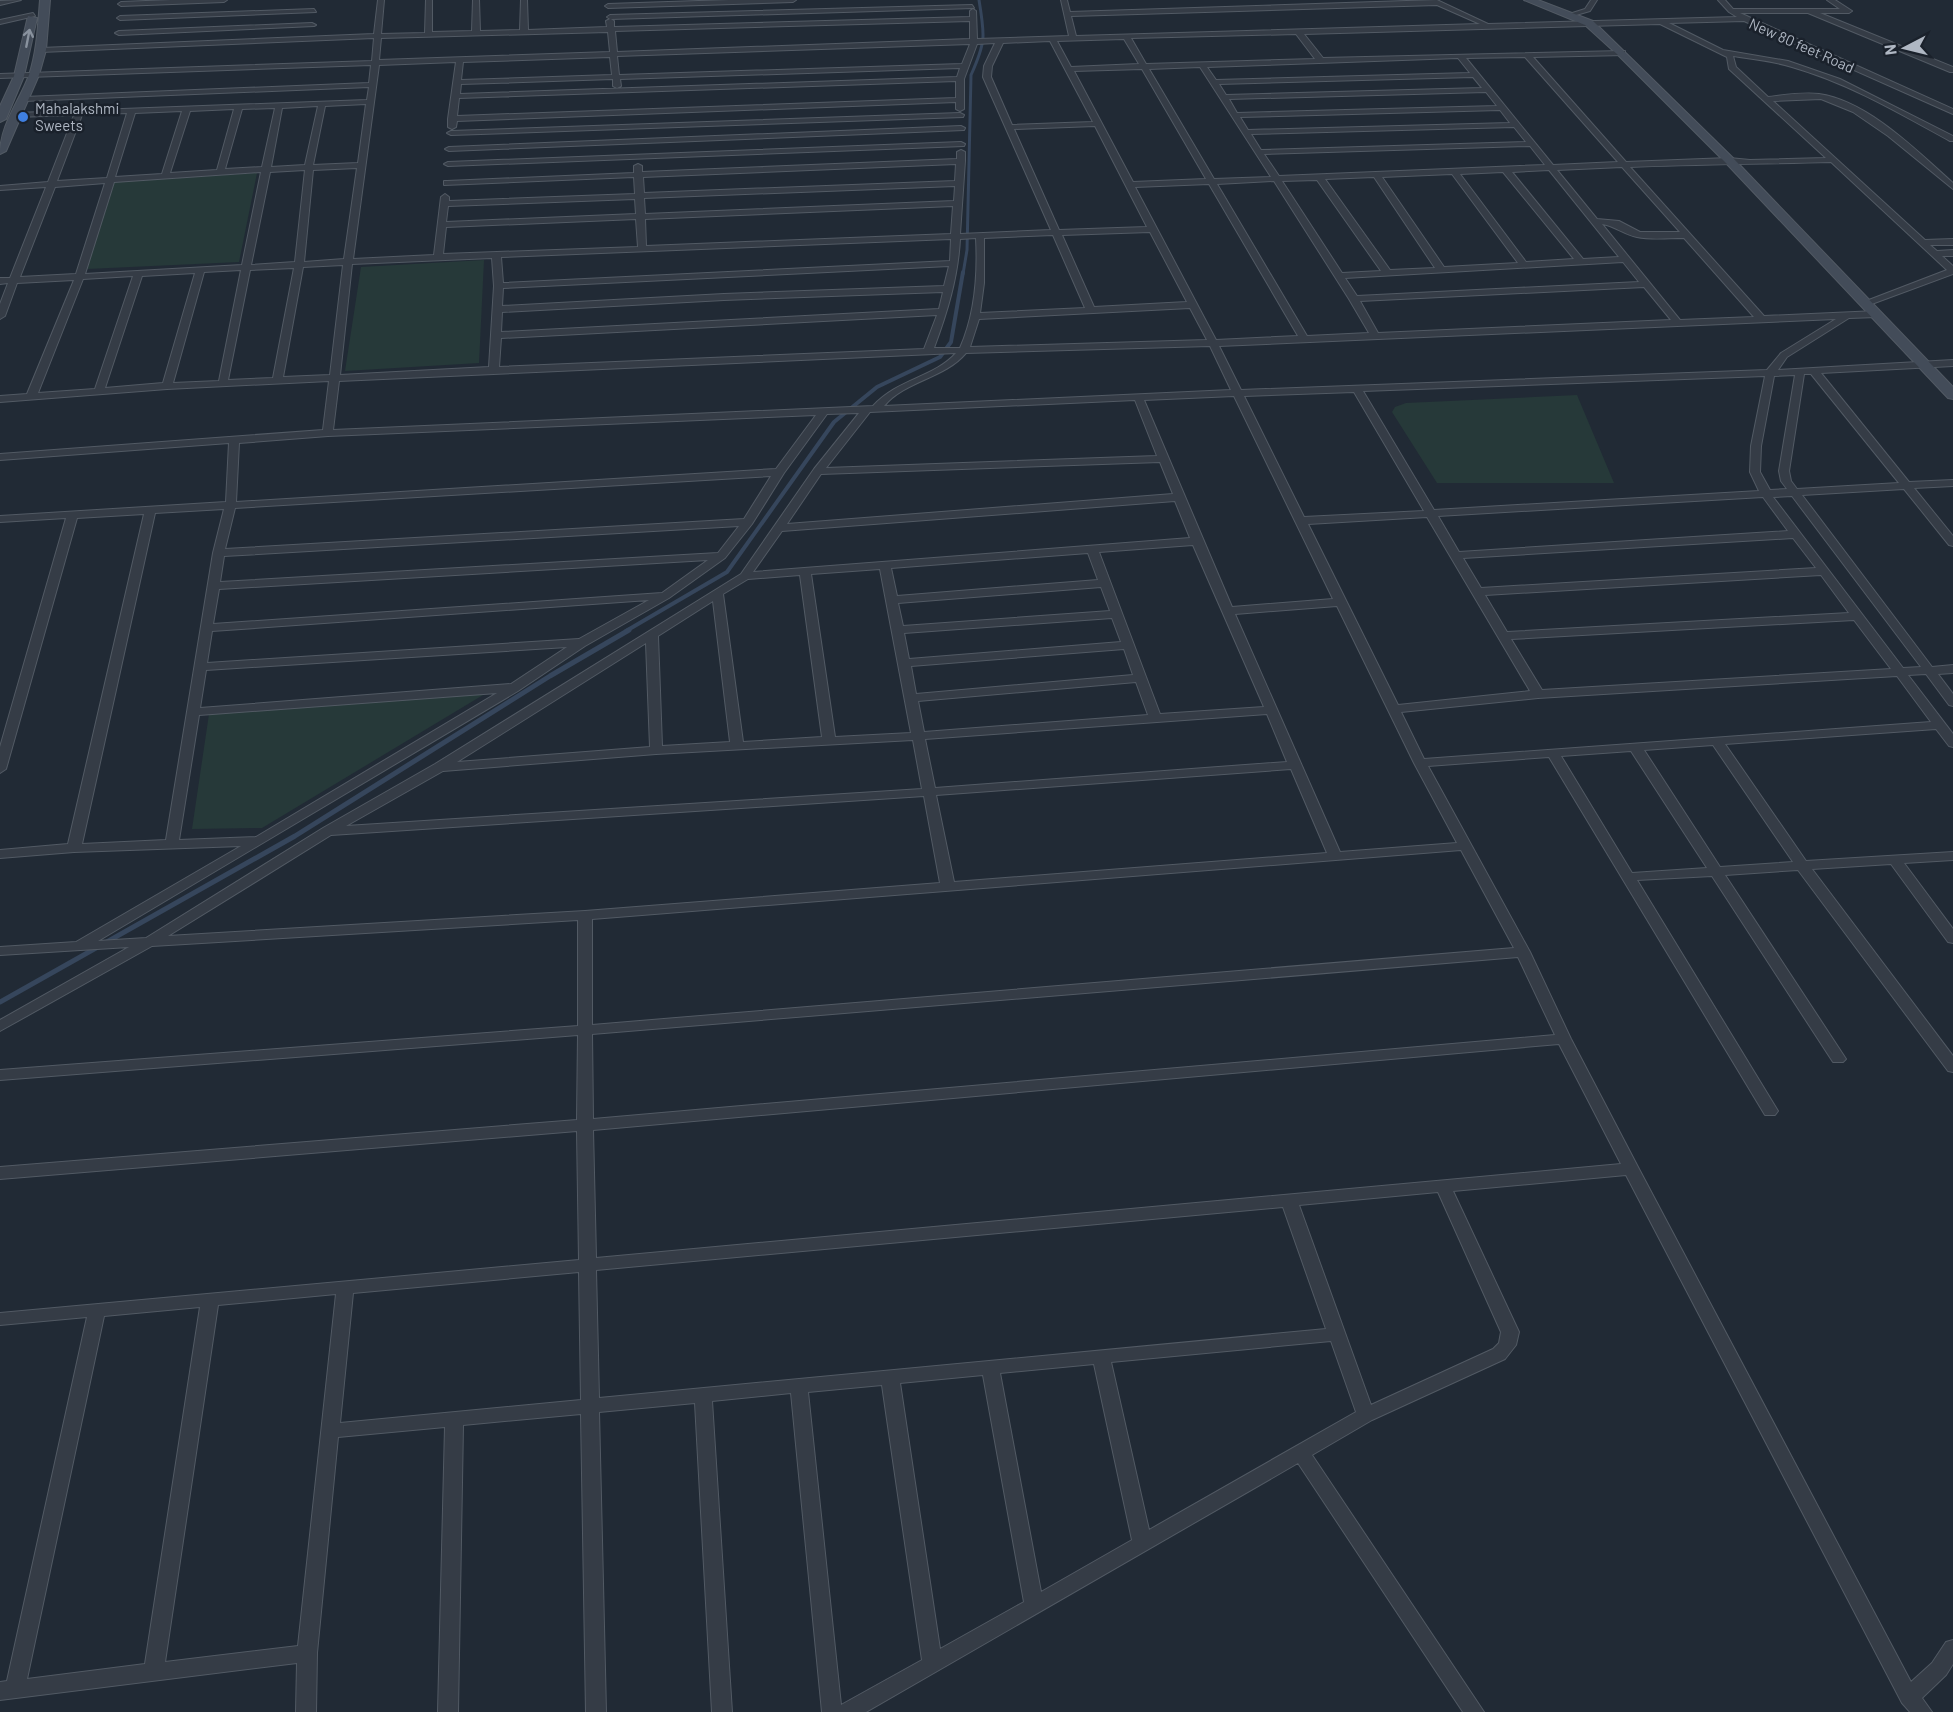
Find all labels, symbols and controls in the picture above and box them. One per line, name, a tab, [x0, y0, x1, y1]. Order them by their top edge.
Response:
street label: New 80 feet Road	[1747, 14, 1857, 76]
north arrow	[1875, 18, 1935, 78]
one-way arrow	[23, 29, 34, 48]
text: N	[1880, 43, 1900, 56]
place label: Mahalakshmi Sweets	[35, 99, 119, 134]
marker: Mahalakshmi Sweets	[16, 110, 30, 124]

